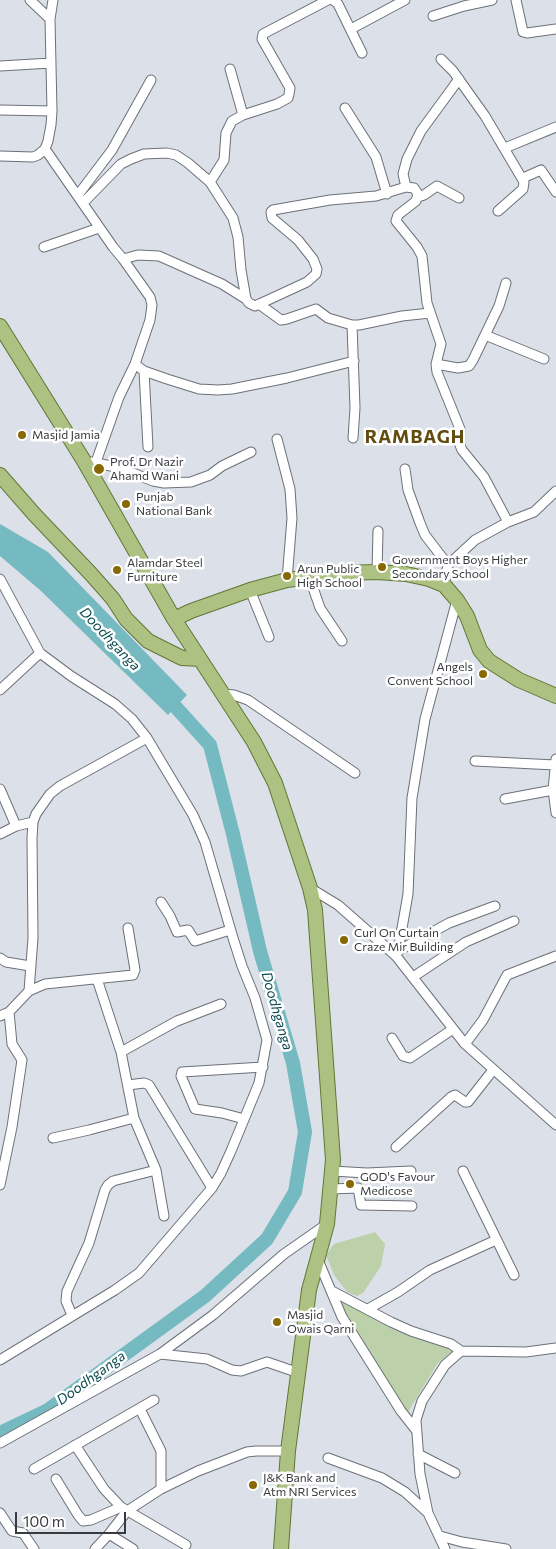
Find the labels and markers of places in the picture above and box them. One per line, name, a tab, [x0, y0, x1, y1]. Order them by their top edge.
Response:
place label: Masjid Jamia	[32, 428, 100, 442]
marker: Masjid Jamia	[16, 429, 28, 441]
place label: Prof. Dr Nazir Ahamd Wani	[110, 455, 184, 483]
marker: Prof. Dr Nazir Ahamd Wani	[92, 462, 106, 476]
place label: Punjab National Bank	[136, 490, 212, 518]
marker: Punjab National Bank	[120, 498, 132, 510]
place label: Government Boys Higher Secondary School	[392, 553, 528, 581]
place label: Alamdar Steel Furniture	[127, 556, 203, 584]
marker: Government Boys Higher Secondary School	[376, 561, 388, 573]
place label: Arun Public High School	[297, 562, 362, 590]
marker: Alamdar Steel Furniture	[111, 564, 123, 576]
marker: Arun Public High School	[281, 570, 293, 582]
place label: Angels Convent School	[387, 660, 473, 688]
marker: Angels Convent School	[477, 668, 489, 680]
place label: Curl On Curtain Craze Mir Building	[354, 926, 453, 954]
marker: Curl On Curtain Craze Mir Building	[338, 934, 350, 946]
place label: GOD's Favour Medicose	[360, 1170, 435, 1198]
marker: GOD's Favour Medicose	[344, 1178, 356, 1190]
place label: Masjid Owais Qarni	[287, 1308, 354, 1336]
marker: Masjid Owais Qarni	[271, 1316, 283, 1328]
place label: J&K Bank and Atm NRI Services	[263, 1471, 356, 1499]
marker: J&K Bank and Atm NRI Services	[247, 1479, 259, 1491]

